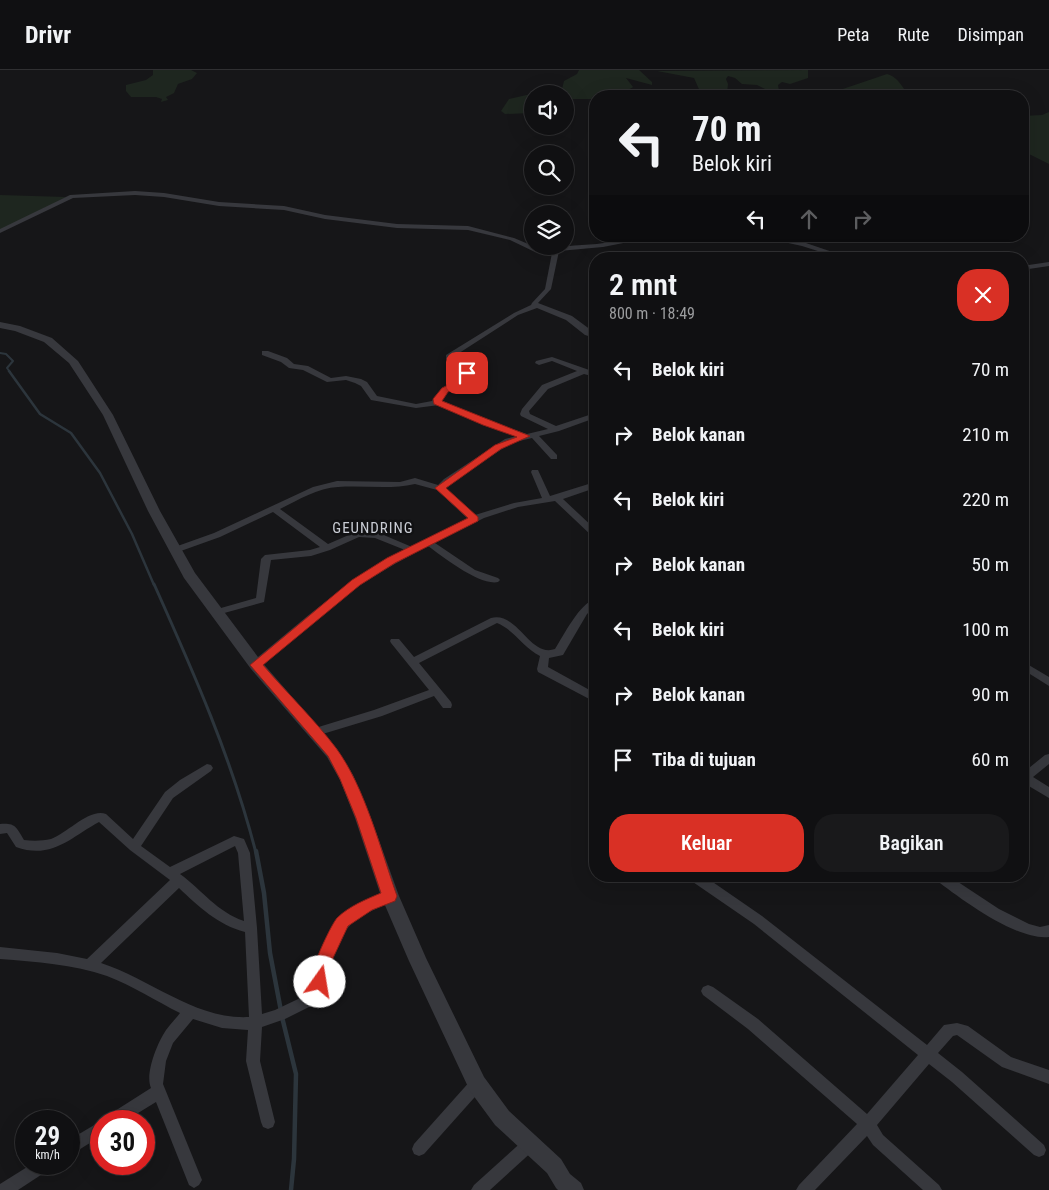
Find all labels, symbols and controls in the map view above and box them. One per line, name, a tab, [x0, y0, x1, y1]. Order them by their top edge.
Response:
text: Drivr	[25, 21, 71, 49]
text: Peta	[837, 24, 869, 45]
text: Rute	[897, 24, 929, 45]
text: Disimpan	[957, 24, 1024, 45]
map controls	[524, 85, 574, 255]
button: sound	[524, 85, 574, 135]
text: 70 m	[692, 109, 761, 150]
icon: left	[609, 110, 674, 175]
button: search	[524, 145, 574, 195]
text: Belok kiri	[692, 151, 772, 176]
button: layers	[524, 205, 574, 255]
icon: left	[742, 205, 770, 233]
icon: ahead	[795, 205, 823, 233]
icon: right	[848, 205, 876, 233]
text: 2 mnt	[609, 267, 677, 302]
button: close	[957, 269, 1009, 321]
text: 800 m · 18:49	[609, 304, 695, 323]
pin	[446, 352, 488, 394]
icon: left	[609, 356, 637, 384]
text: Belok kiri	[652, 358, 724, 381]
text: 70 m	[972, 358, 1009, 381]
icon: arrive	[453, 359, 481, 387]
icon: right	[609, 421, 637, 449]
text: Belok kanan	[652, 423, 745, 446]
text: 210 m	[962, 423, 1009, 446]
icon: left	[609, 486, 637, 514]
text: Belok kiri	[652, 488, 724, 511]
text: 220 m	[962, 488, 1009, 511]
district label: GEUNDRING	[332, 519, 414, 537]
icon: right	[609, 551, 637, 579]
text: Belok kanan	[652, 553, 745, 576]
text: 50 m	[972, 553, 1009, 576]
icon: left	[609, 616, 637, 644]
text: Belok kiri	[652, 618, 724, 641]
text: 100 m	[962, 618, 1009, 641]
icon: right	[609, 681, 637, 709]
text: Belok kanan	[652, 683, 745, 706]
text: 90 m	[972, 683, 1009, 706]
icon: arrive	[609, 746, 637, 774]
text: Tiba di tujuan	[652, 748, 756, 771]
text: 60 m	[972, 748, 1009, 771]
button: Keluar	[609, 814, 804, 872]
button: Bagikan	[814, 814, 1009, 872]
position arrow	[293, 955, 345, 1007]
speed limit sign: 30	[90, 1110, 155, 1175]
text: 29	[35, 1122, 60, 1151]
text: km/h	[35, 1148, 60, 1162]

